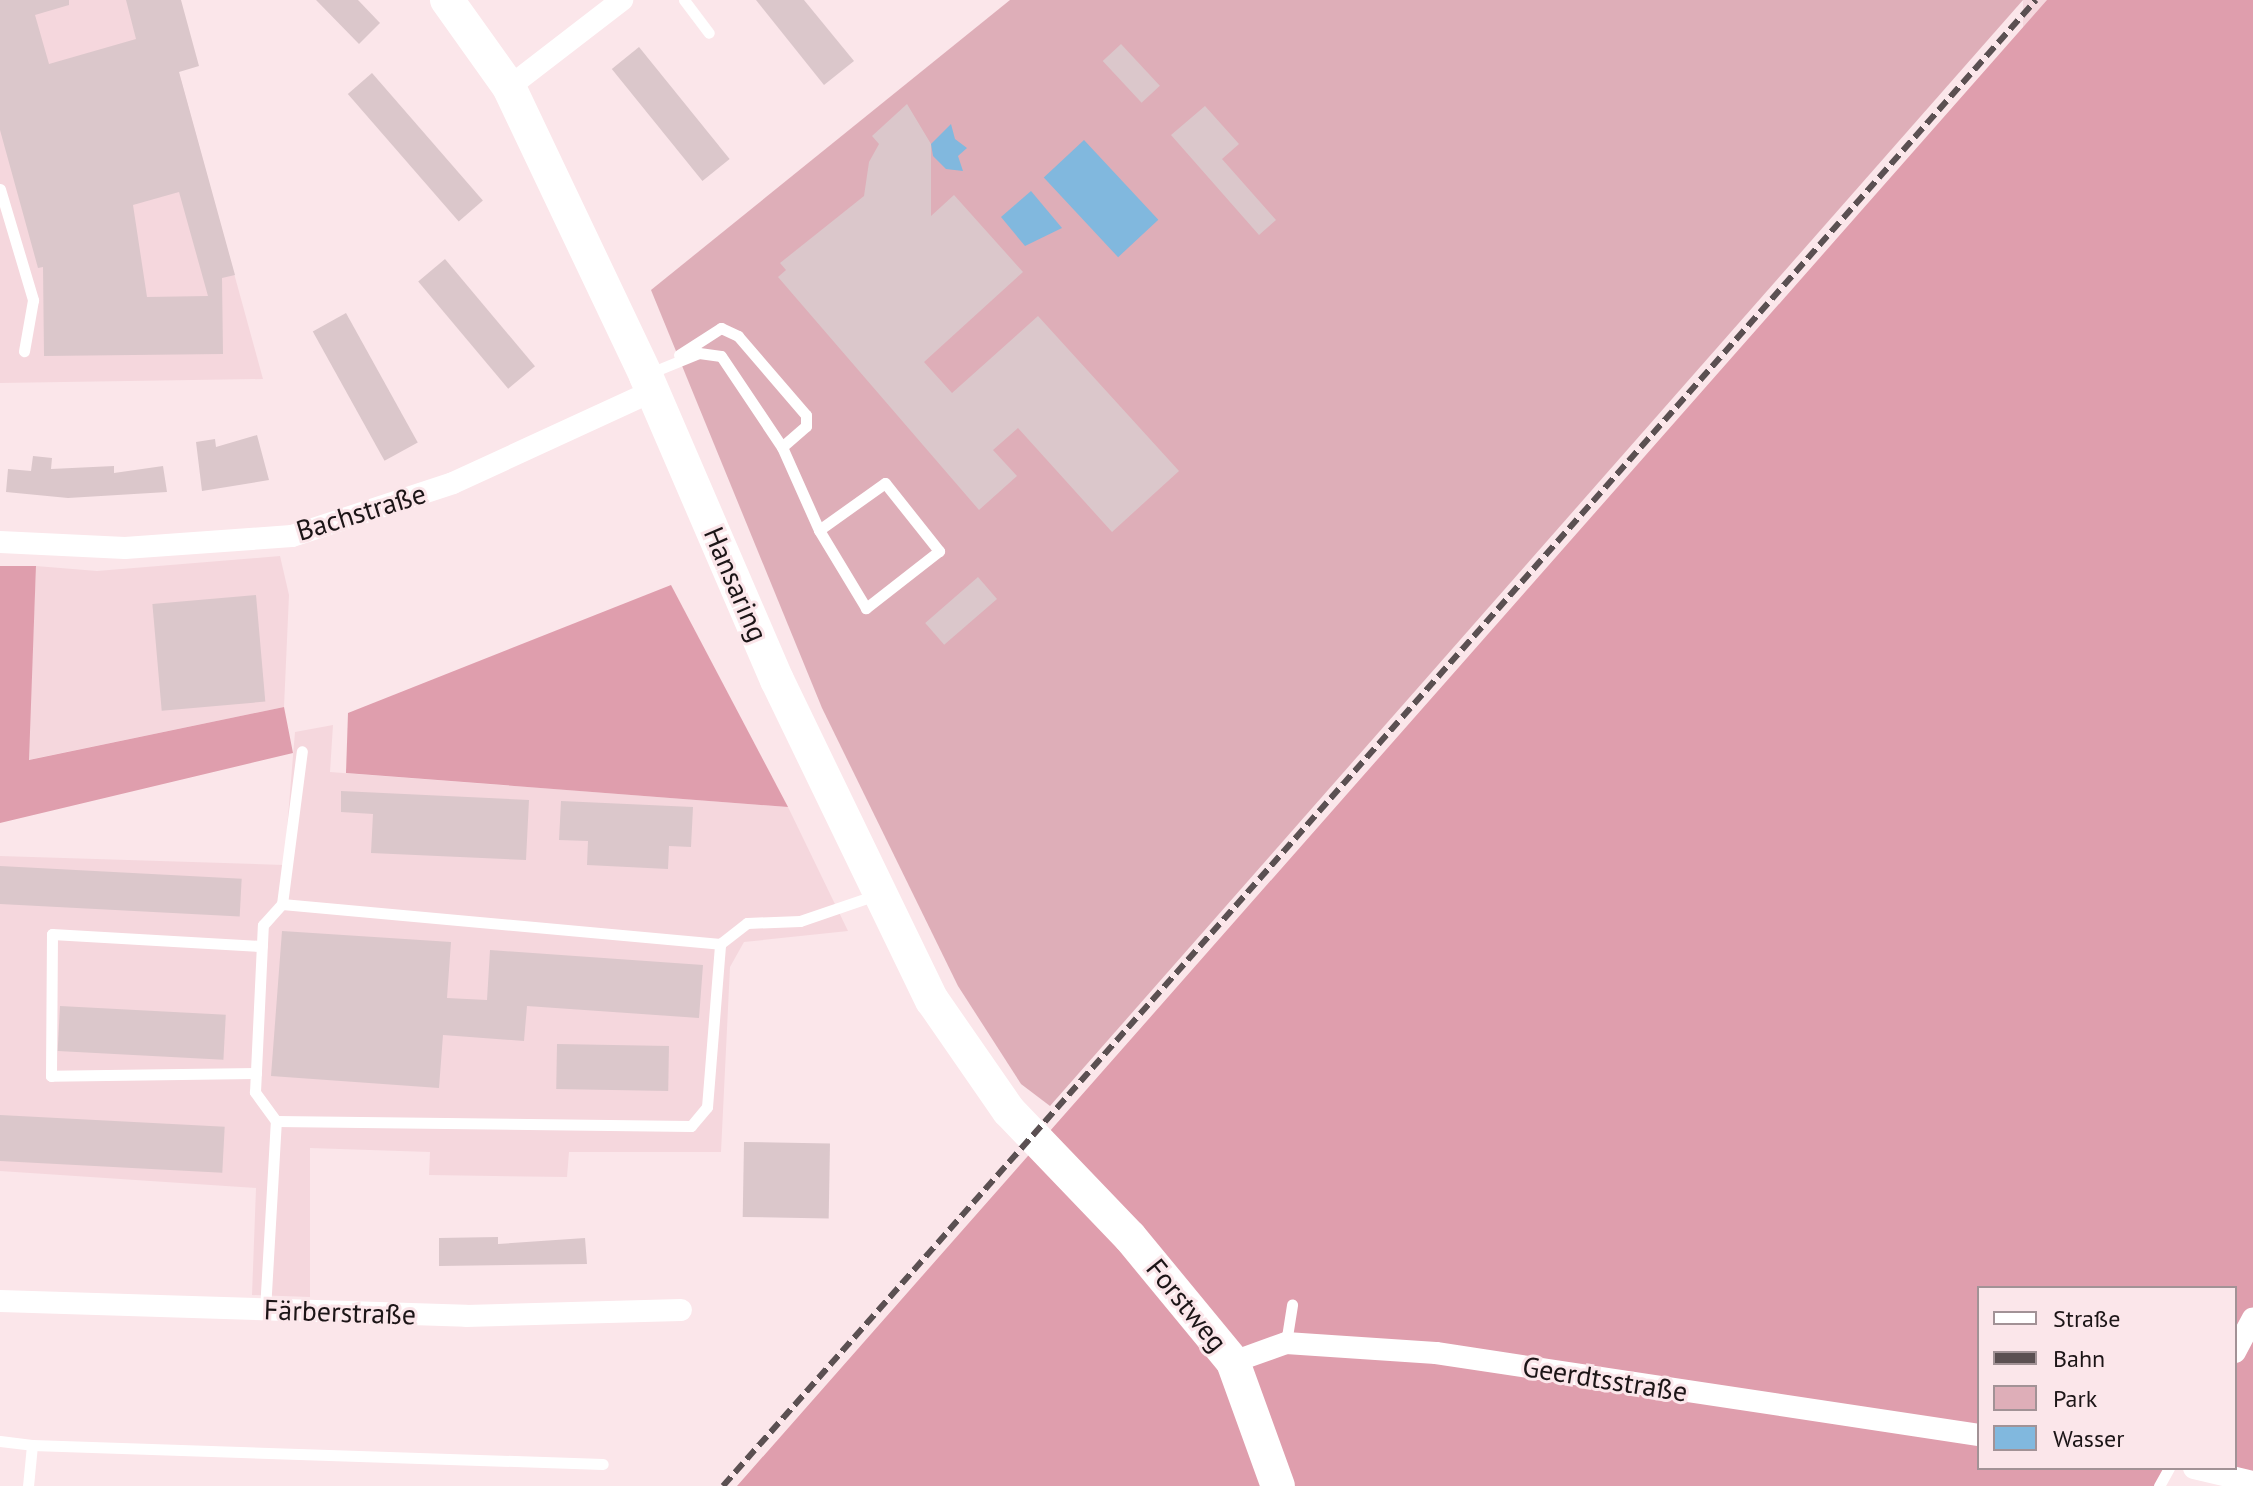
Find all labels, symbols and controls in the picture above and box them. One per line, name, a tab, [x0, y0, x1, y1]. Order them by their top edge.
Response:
street label: Bachstraße	[292, 476, 430, 548]
street label: Hansaring	[697, 522, 775, 646]
street label: Forstweg	[1139, 1252, 1235, 1358]
legend	[1977, 1286, 2237, 1470]
street label: Färberstraße	[263, 1293, 417, 1331]
text: Straße	[2053, 1303, 2120, 1334]
text: Bahn	[2053, 1343, 2105, 1374]
street label: Geerdtsstraße	[1520, 1349, 1690, 1409]
text: Park	[2053, 1383, 2097, 1414]
text: Wasser	[2053, 1423, 2124, 1454]

